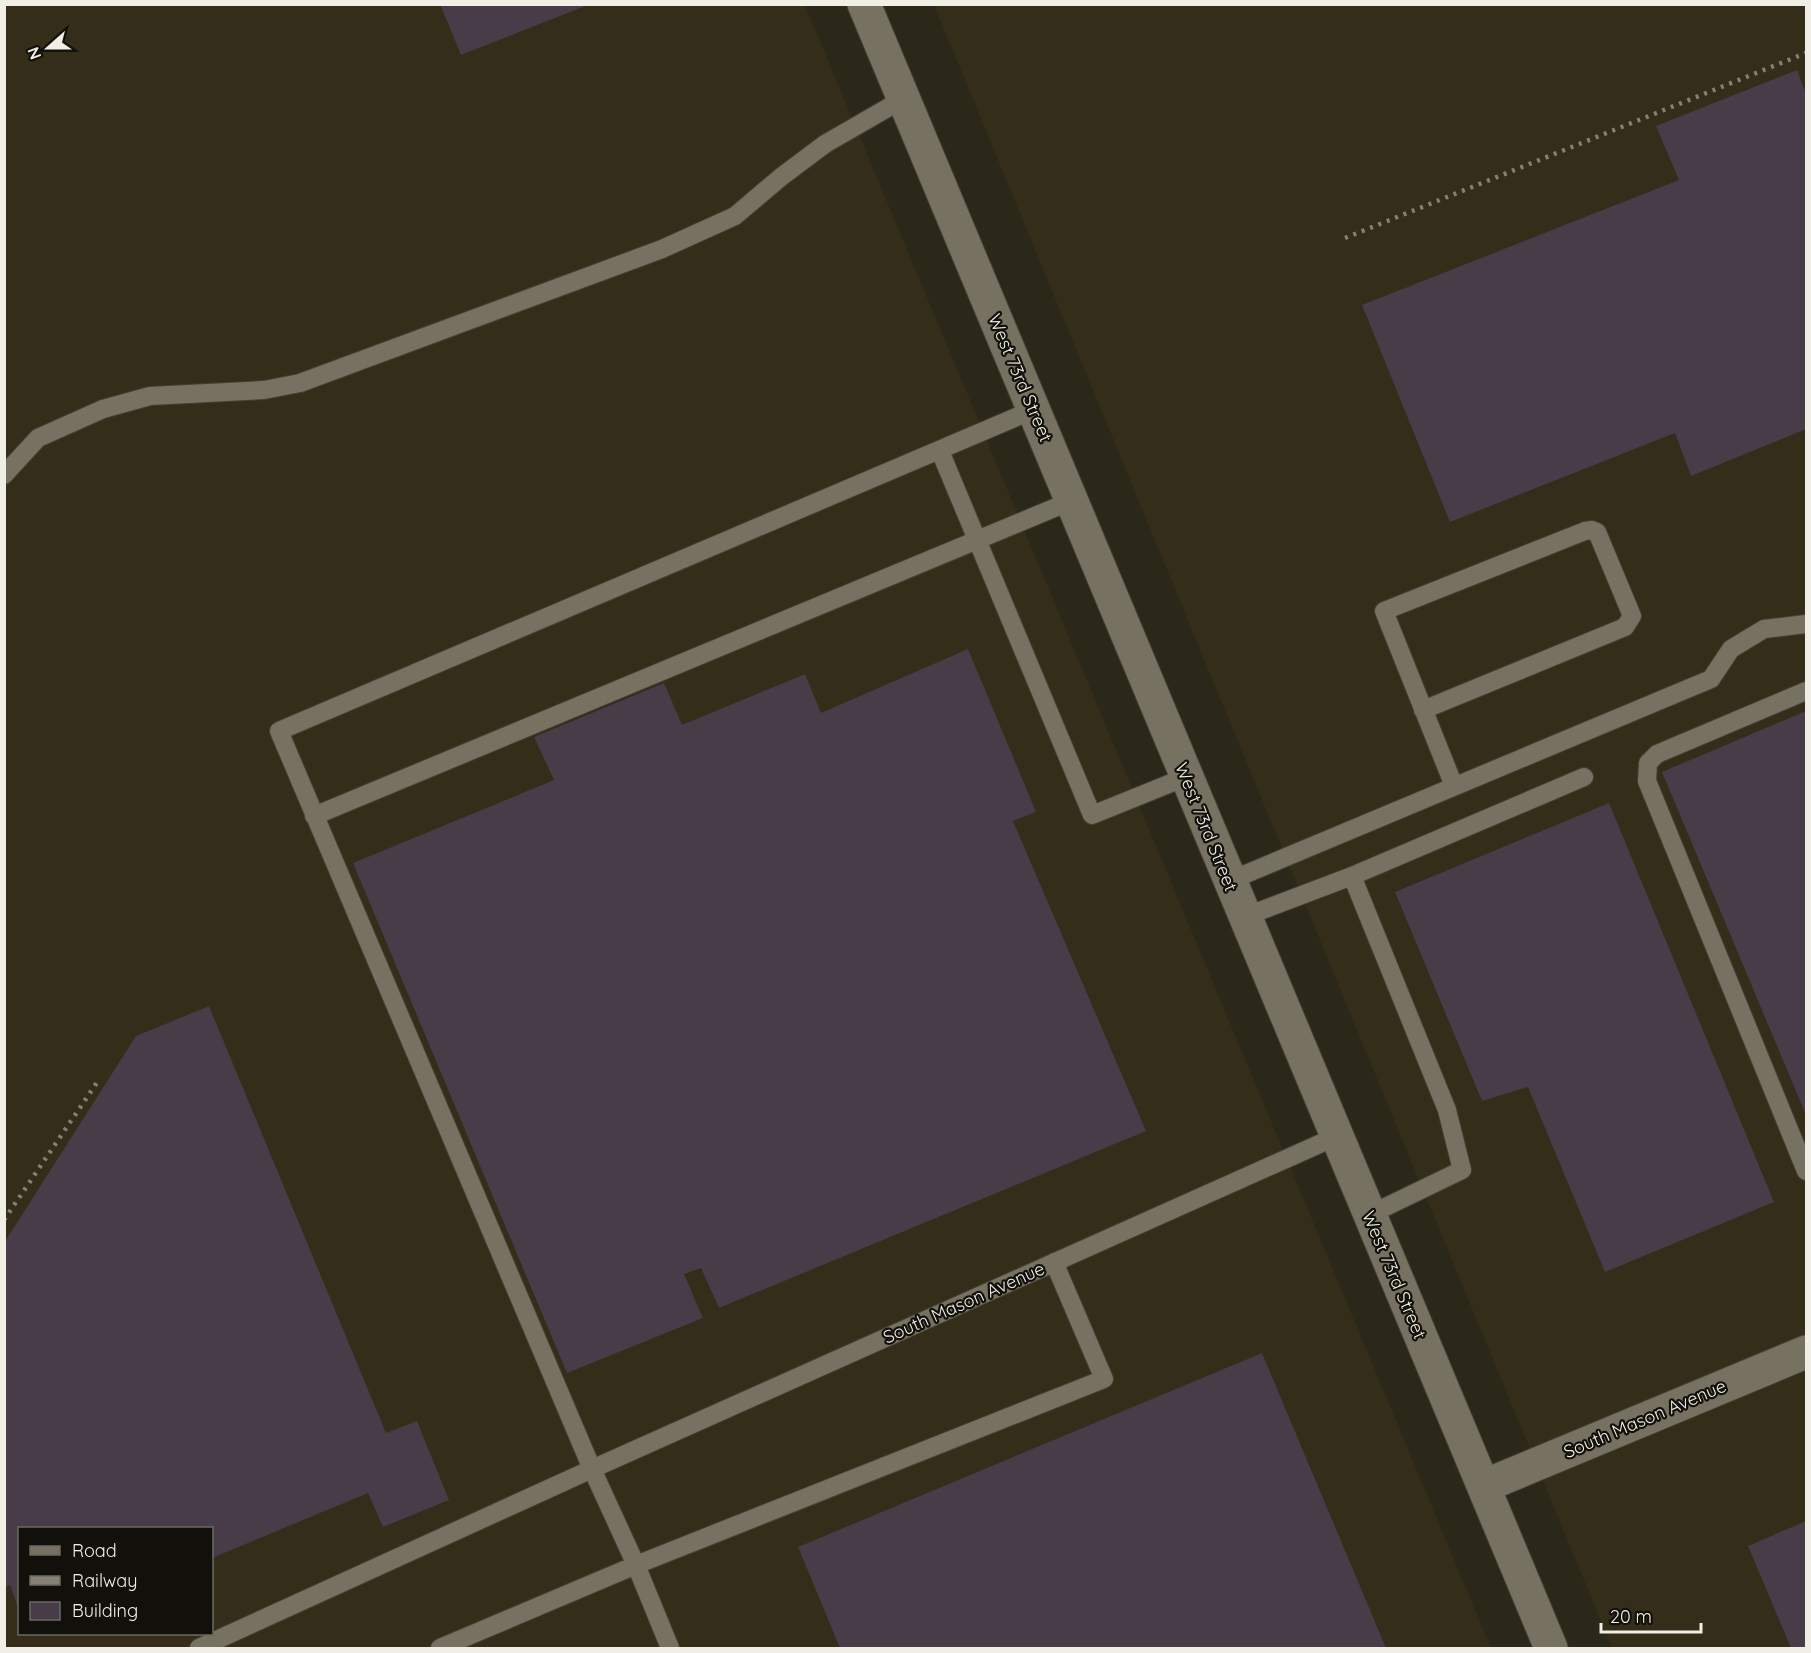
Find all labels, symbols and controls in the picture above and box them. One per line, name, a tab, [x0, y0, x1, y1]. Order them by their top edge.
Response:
north arrow	[18, 18, 78, 78]
text: N	[23, 44, 45, 62]
street label: West 73rd Street	[983, 310, 1058, 445]
street label: West 73rd Street	[1170, 759, 1243, 895]
street label: West 73rd Street	[1357, 1207, 1432, 1342]
street label: South Mason Avenue	[879, 1257, 1048, 1349]
street label: South Mason Avenue	[1560, 1374, 1730, 1463]
legend	[18, 1527, 213, 1635]
text: Road	[72, 1539, 117, 1562]
text: Railway	[72, 1569, 138, 1592]
scale bar	[1601, 1596, 1702, 1634]
text: Building	[72, 1599, 138, 1622]
text: 20 m	[1610, 1605, 1652, 1628]

